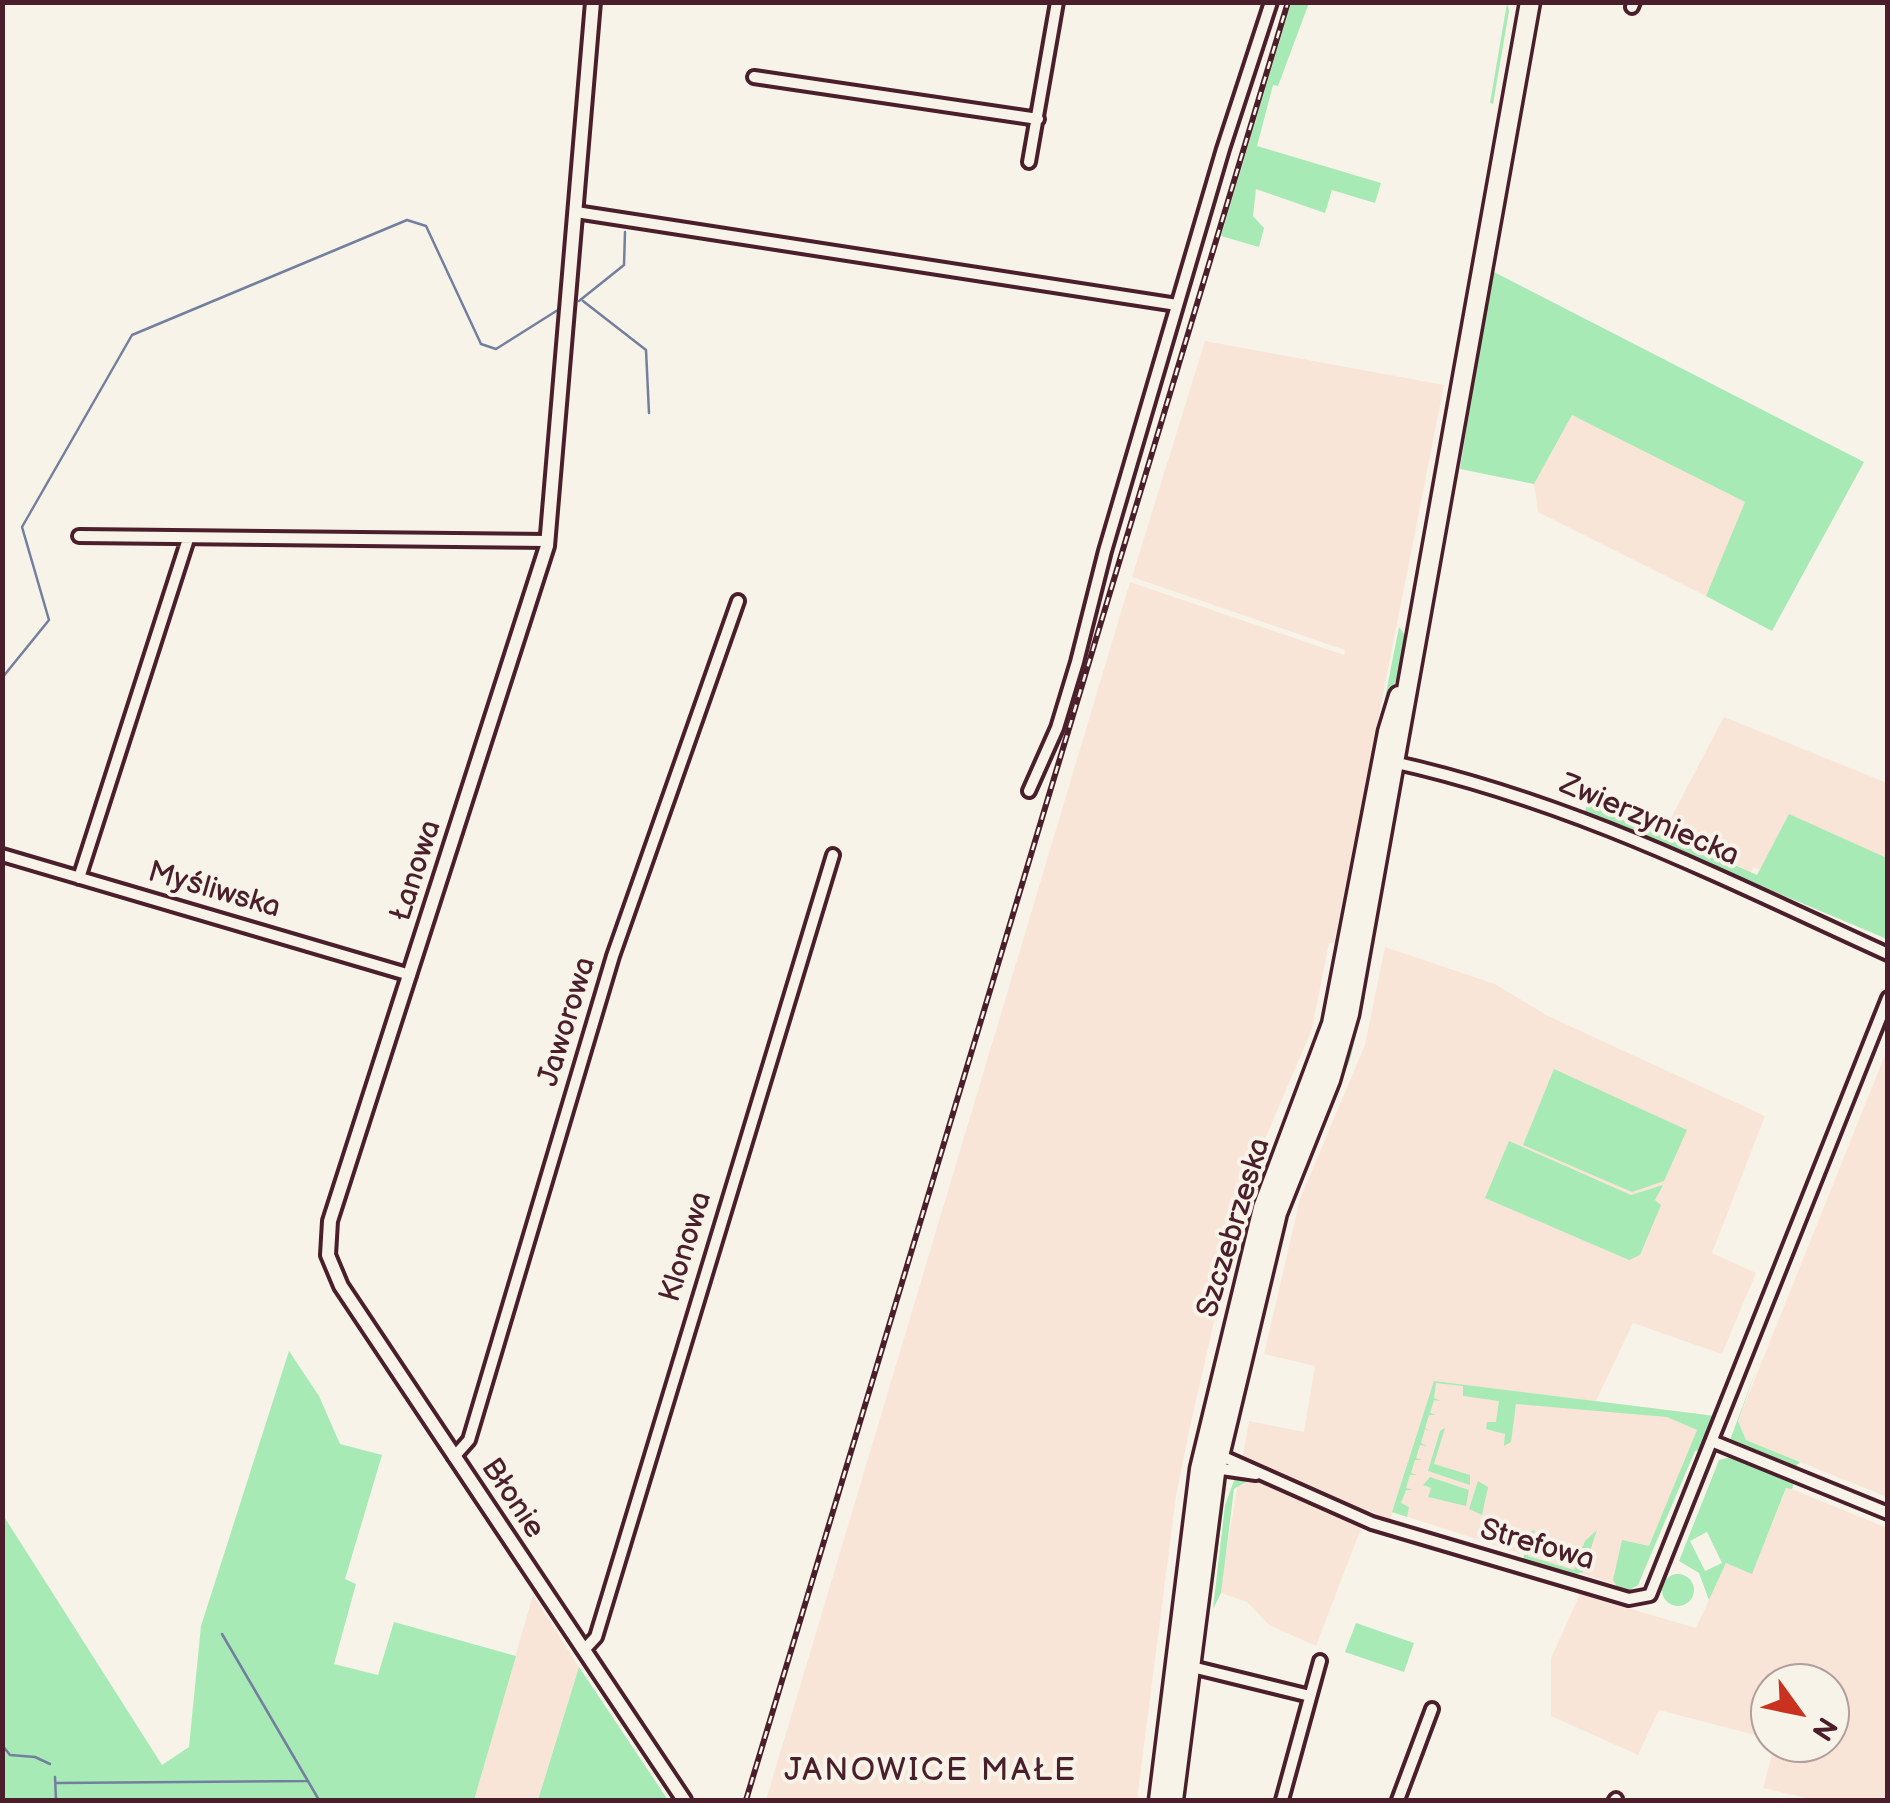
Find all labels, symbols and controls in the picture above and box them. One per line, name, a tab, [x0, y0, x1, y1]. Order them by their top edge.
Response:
street label: Zwierzyniecka	[1554, 767, 1744, 875]
street label: Łanowa	[384, 816, 450, 926]
street label: Myśliwska	[144, 855, 284, 927]
street label: Jaworowa	[531, 953, 605, 1091]
street label: Szczebrzeska	[1191, 1134, 1279, 1322]
street label: Klonowa	[653, 1187, 721, 1307]
street label: Błonie	[472, 1452, 552, 1546]
street label: Strefowa	[1476, 1513, 1598, 1579]
north arrow	[1750, 1663, 1850, 1763]
text: N	[1804, 1711, 1843, 1746]
district label: JANOWICE MAŁE	[784, 1753, 1078, 1791]

